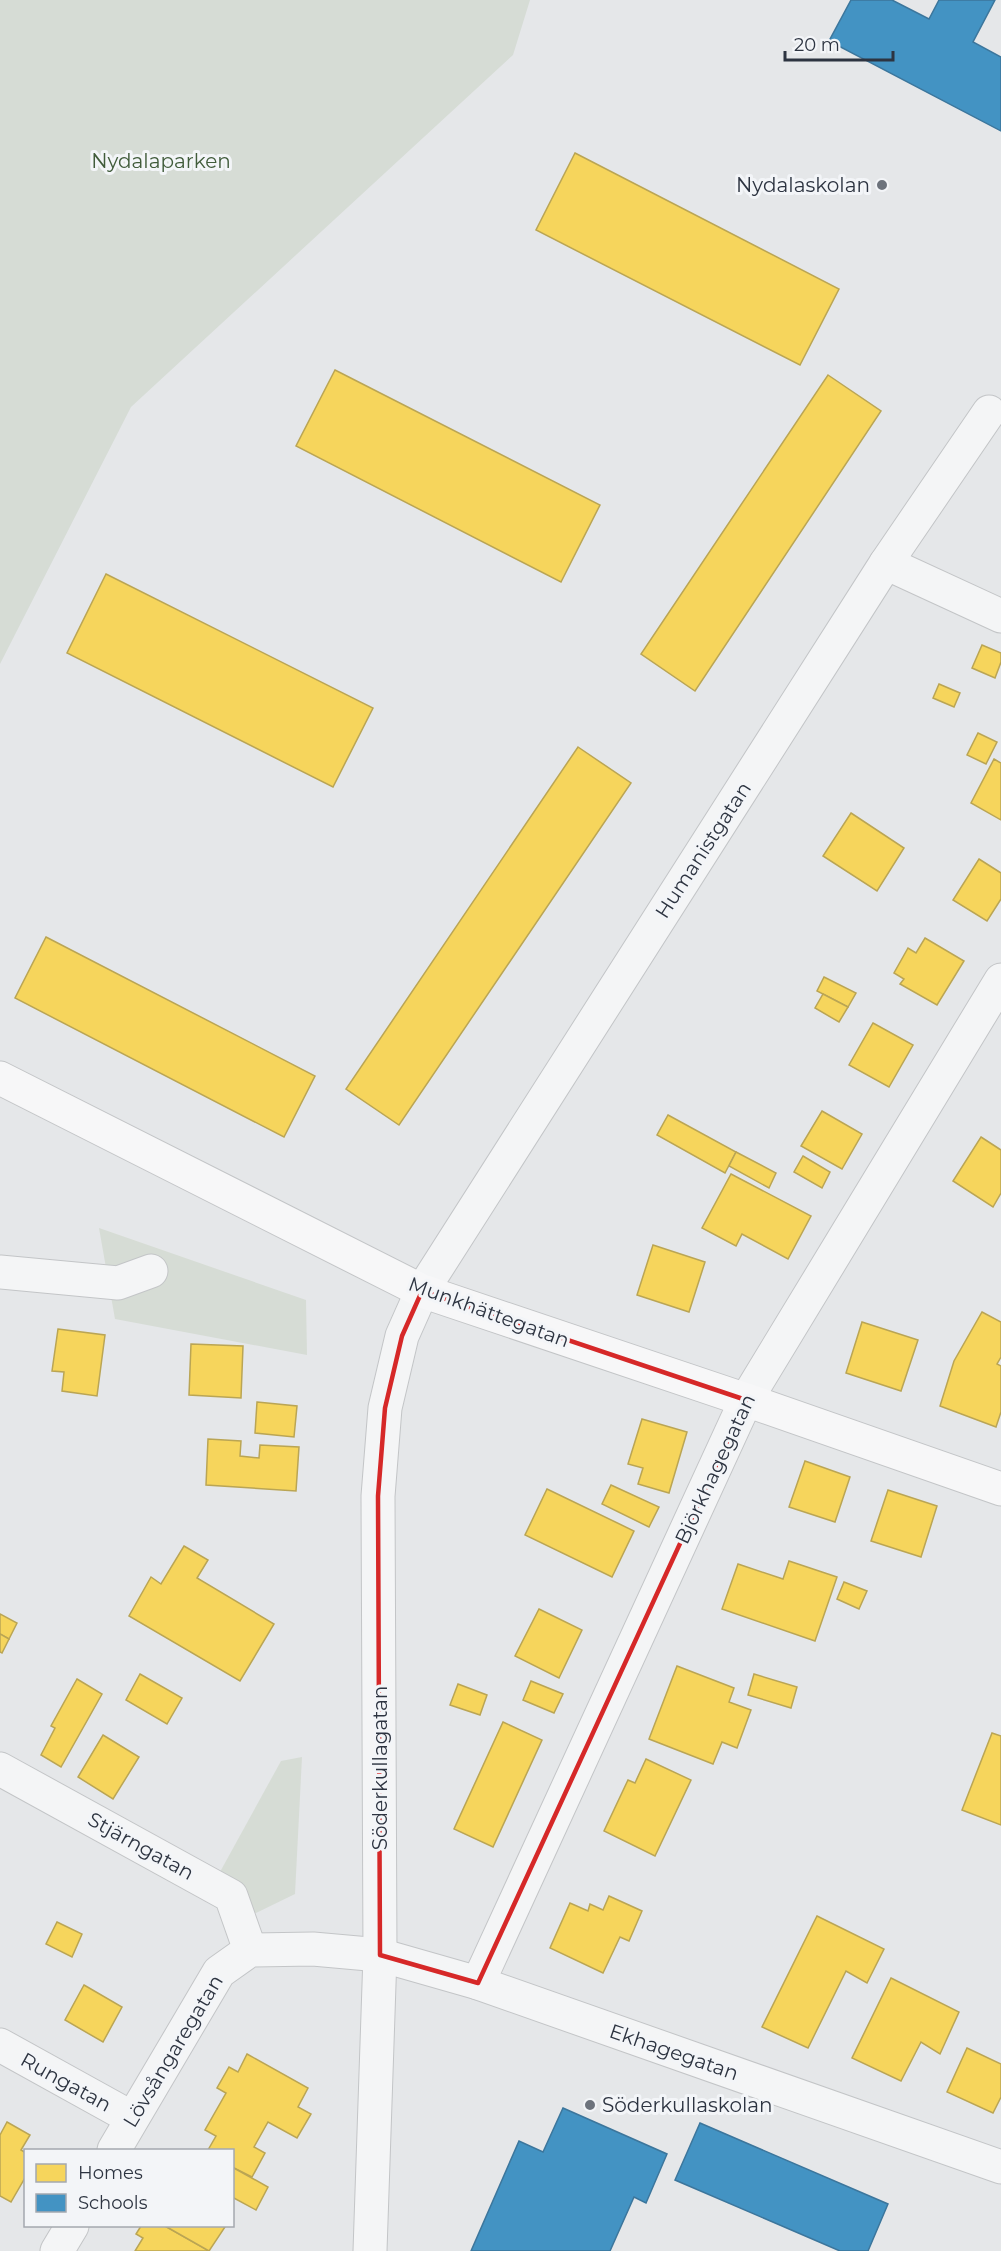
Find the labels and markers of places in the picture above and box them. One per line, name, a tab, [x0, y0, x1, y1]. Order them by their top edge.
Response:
place label: Nydalaskolan	[736, 173, 870, 197]
marker: Nydalaskolan	[875, 178, 889, 192]
place label: Söderkullaskolan	[602, 2093, 773, 2117]
marker: Söderkullaskolan	[583, 2098, 597, 2112]

